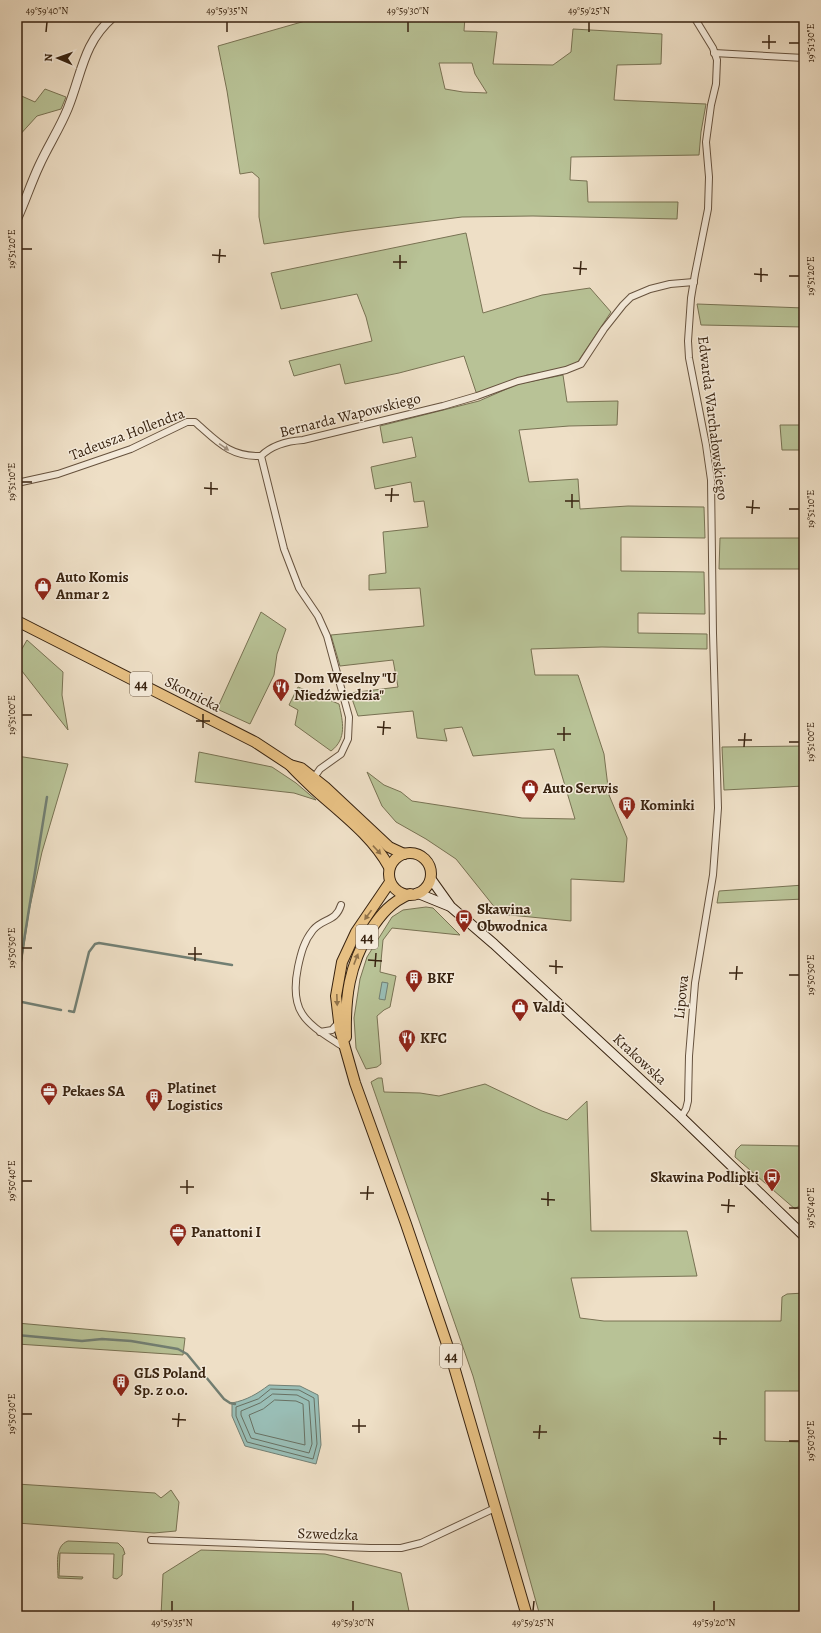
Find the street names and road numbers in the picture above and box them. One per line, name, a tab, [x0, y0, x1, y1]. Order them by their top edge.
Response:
street label: Edwarda Warchałowskiego	[693, 335, 733, 501]
street label: Bernarda Wapowskiego	[277, 388, 423, 442]
street label: Tadeusza Hollendra	[67, 403, 187, 465]
street label: Skotnicka	[162, 671, 224, 717]
road number: 44	[130, 672, 152, 696]
road number: 44	[356, 925, 378, 949]
street label: Lipowa	[669, 974, 693, 1020]
street label: Krakowska	[609, 1029, 671, 1089]
road number: 44	[440, 1344, 462, 1368]
street label: Szwedzka	[297, 1523, 359, 1545]

